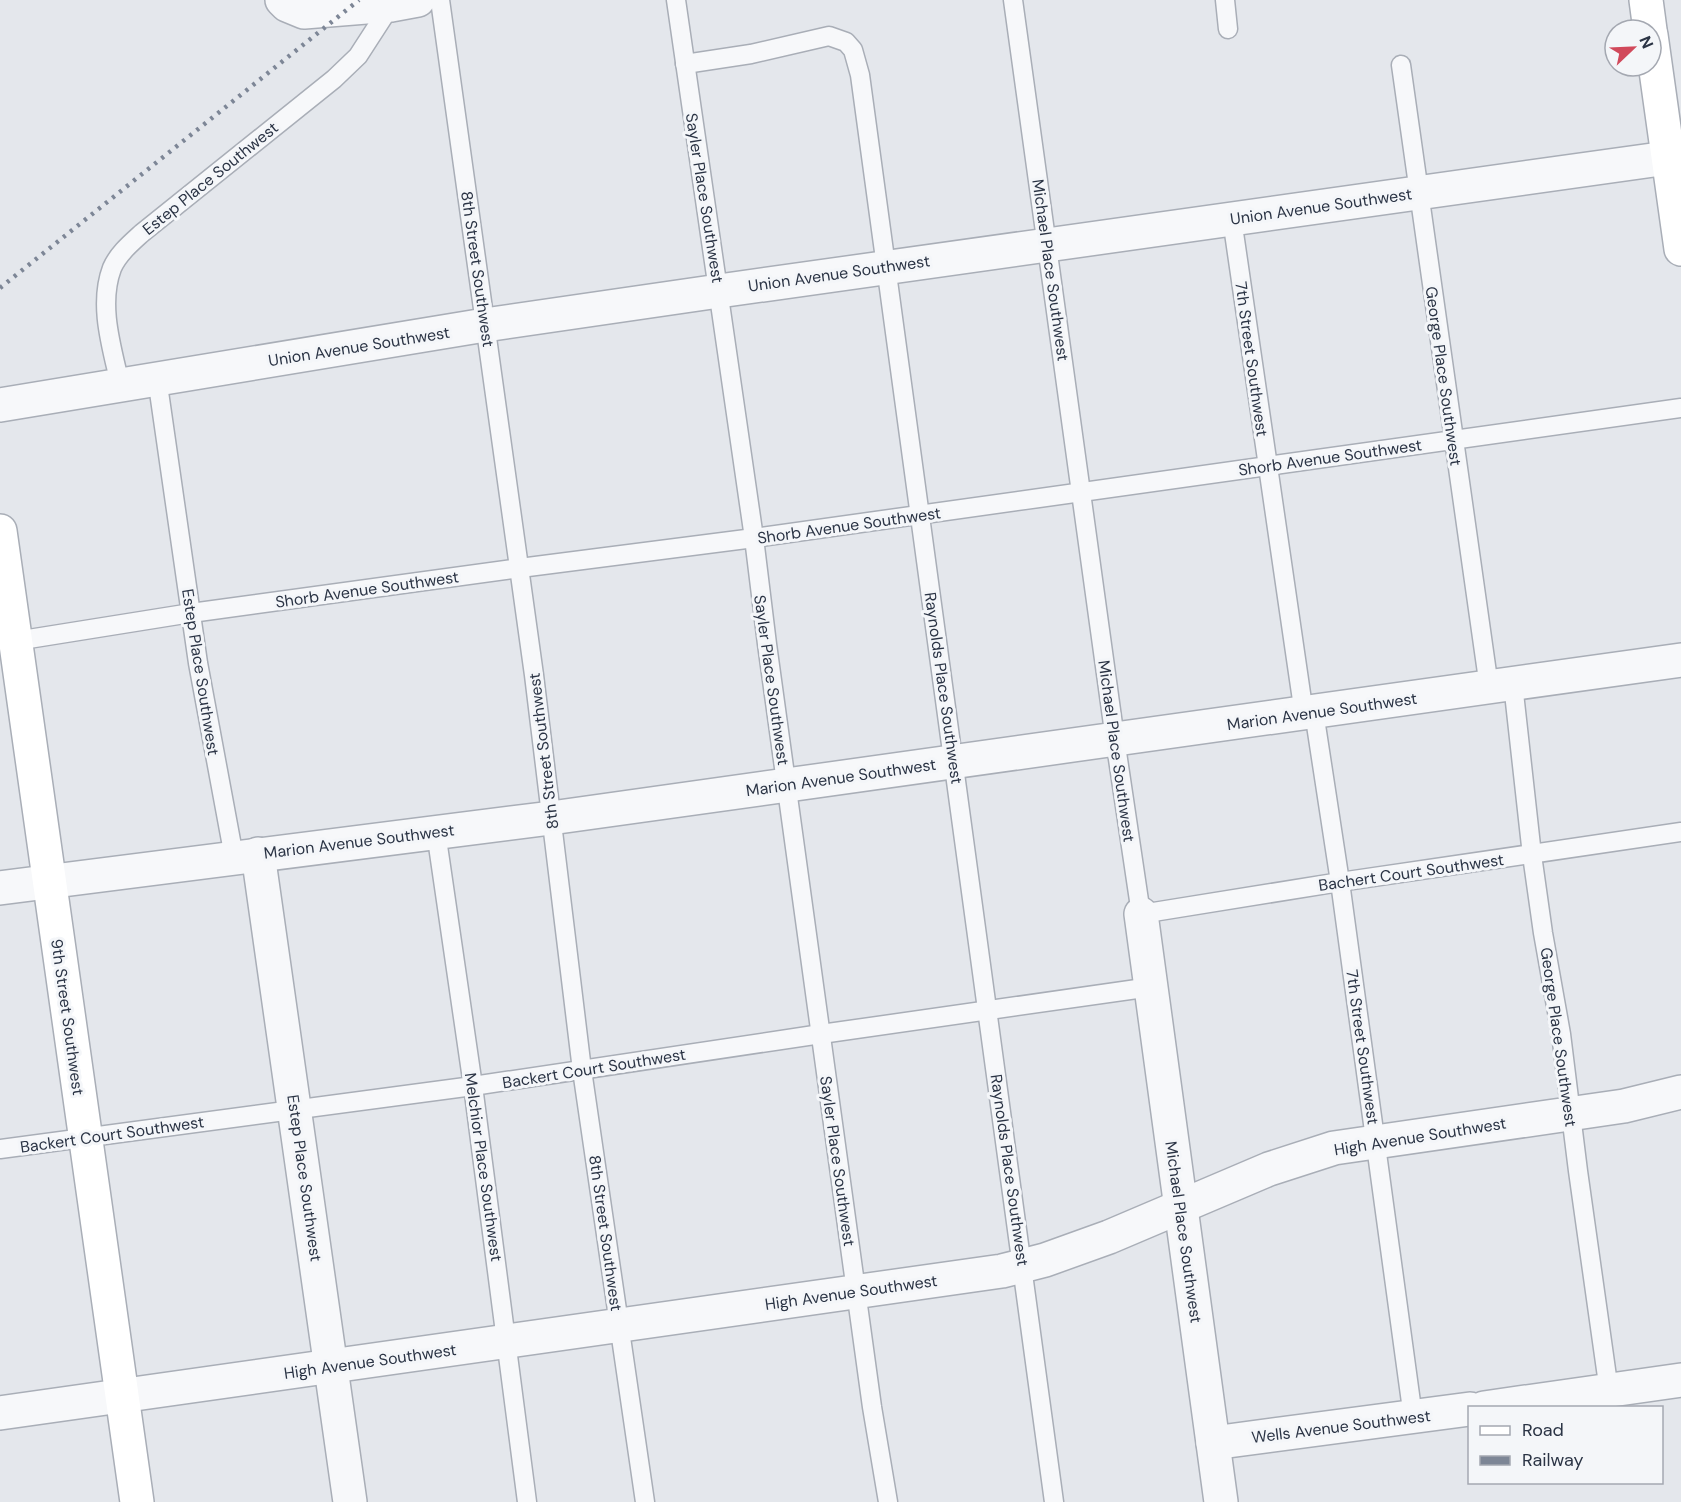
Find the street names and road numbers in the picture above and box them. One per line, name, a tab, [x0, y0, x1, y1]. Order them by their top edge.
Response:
street label: Sayler Place Southwest	[681, 112, 728, 285]
street label: Estep Place Southwest	[138, 117, 282, 240]
street label: Michael Place Southwest	[1027, 178, 1074, 362]
street label: Union Avenue Southwest	[1229, 183, 1413, 230]
street label: 8th Street Southwest	[456, 190, 499, 348]
street label: Union Avenue Southwest	[747, 250, 931, 297]
street label: 7th Street Southwest	[1230, 280, 1273, 438]
street label: George Place Southwest	[1421, 285, 1466, 467]
street label: Union Avenue Southwest	[267, 322, 451, 371]
street label: Shorb Avenue Southwest	[1237, 434, 1423, 481]
street label: Shorb Avenue Southwest	[756, 502, 942, 549]
street label: Shorb Avenue Southwest	[274, 566, 460, 613]
street label: Estep Place Southwest	[177, 587, 224, 757]
street label: Raynolds Place Southwest	[920, 591, 967, 785]
street label: Sayler Place Southwest	[749, 594, 794, 767]
street label: Michael Place Southwest	[1093, 659, 1140, 843]
street label: 8th Street Southwest	[523, 672, 564, 830]
street label: Marion Avenue Southwest	[1226, 688, 1419, 735]
street label: Marion Avenue Southwest	[745, 754, 938, 801]
street label: Marion Avenue Southwest	[263, 819, 456, 864]
street label: Bachert Court Southwest	[1317, 849, 1505, 896]
street label: 9th Street Southwest	[46, 938, 89, 1097]
street label: George Place Southwest	[1536, 946, 1581, 1128]
street label: 7th Street Southwest	[1341, 968, 1384, 1126]
street label: Backert Court Southwest	[501, 1044, 687, 1093]
street label: Melchior Place Southwest	[460, 1071, 507, 1263]
street label: Raynolds Place Southwest	[986, 1073, 1033, 1267]
street label: Sayler Place Southwest	[815, 1075, 860, 1248]
street label: Estep Place Southwest	[282, 1093, 327, 1263]
street label: Backert Court Southwest	[19, 1111, 205, 1158]
street label: High Avenue Southwest	[1332, 1113, 1508, 1160]
street label: Michael Place Southwest	[1160, 1140, 1207, 1324]
street label: 8th Street Southwest	[584, 1154, 627, 1312]
street label: High Avenue Southwest	[763, 1270, 939, 1315]
street label: High Avenue Southwest	[282, 1339, 458, 1384]
street label: Wells Avenue Southwest	[1250, 1405, 1432, 1448]

